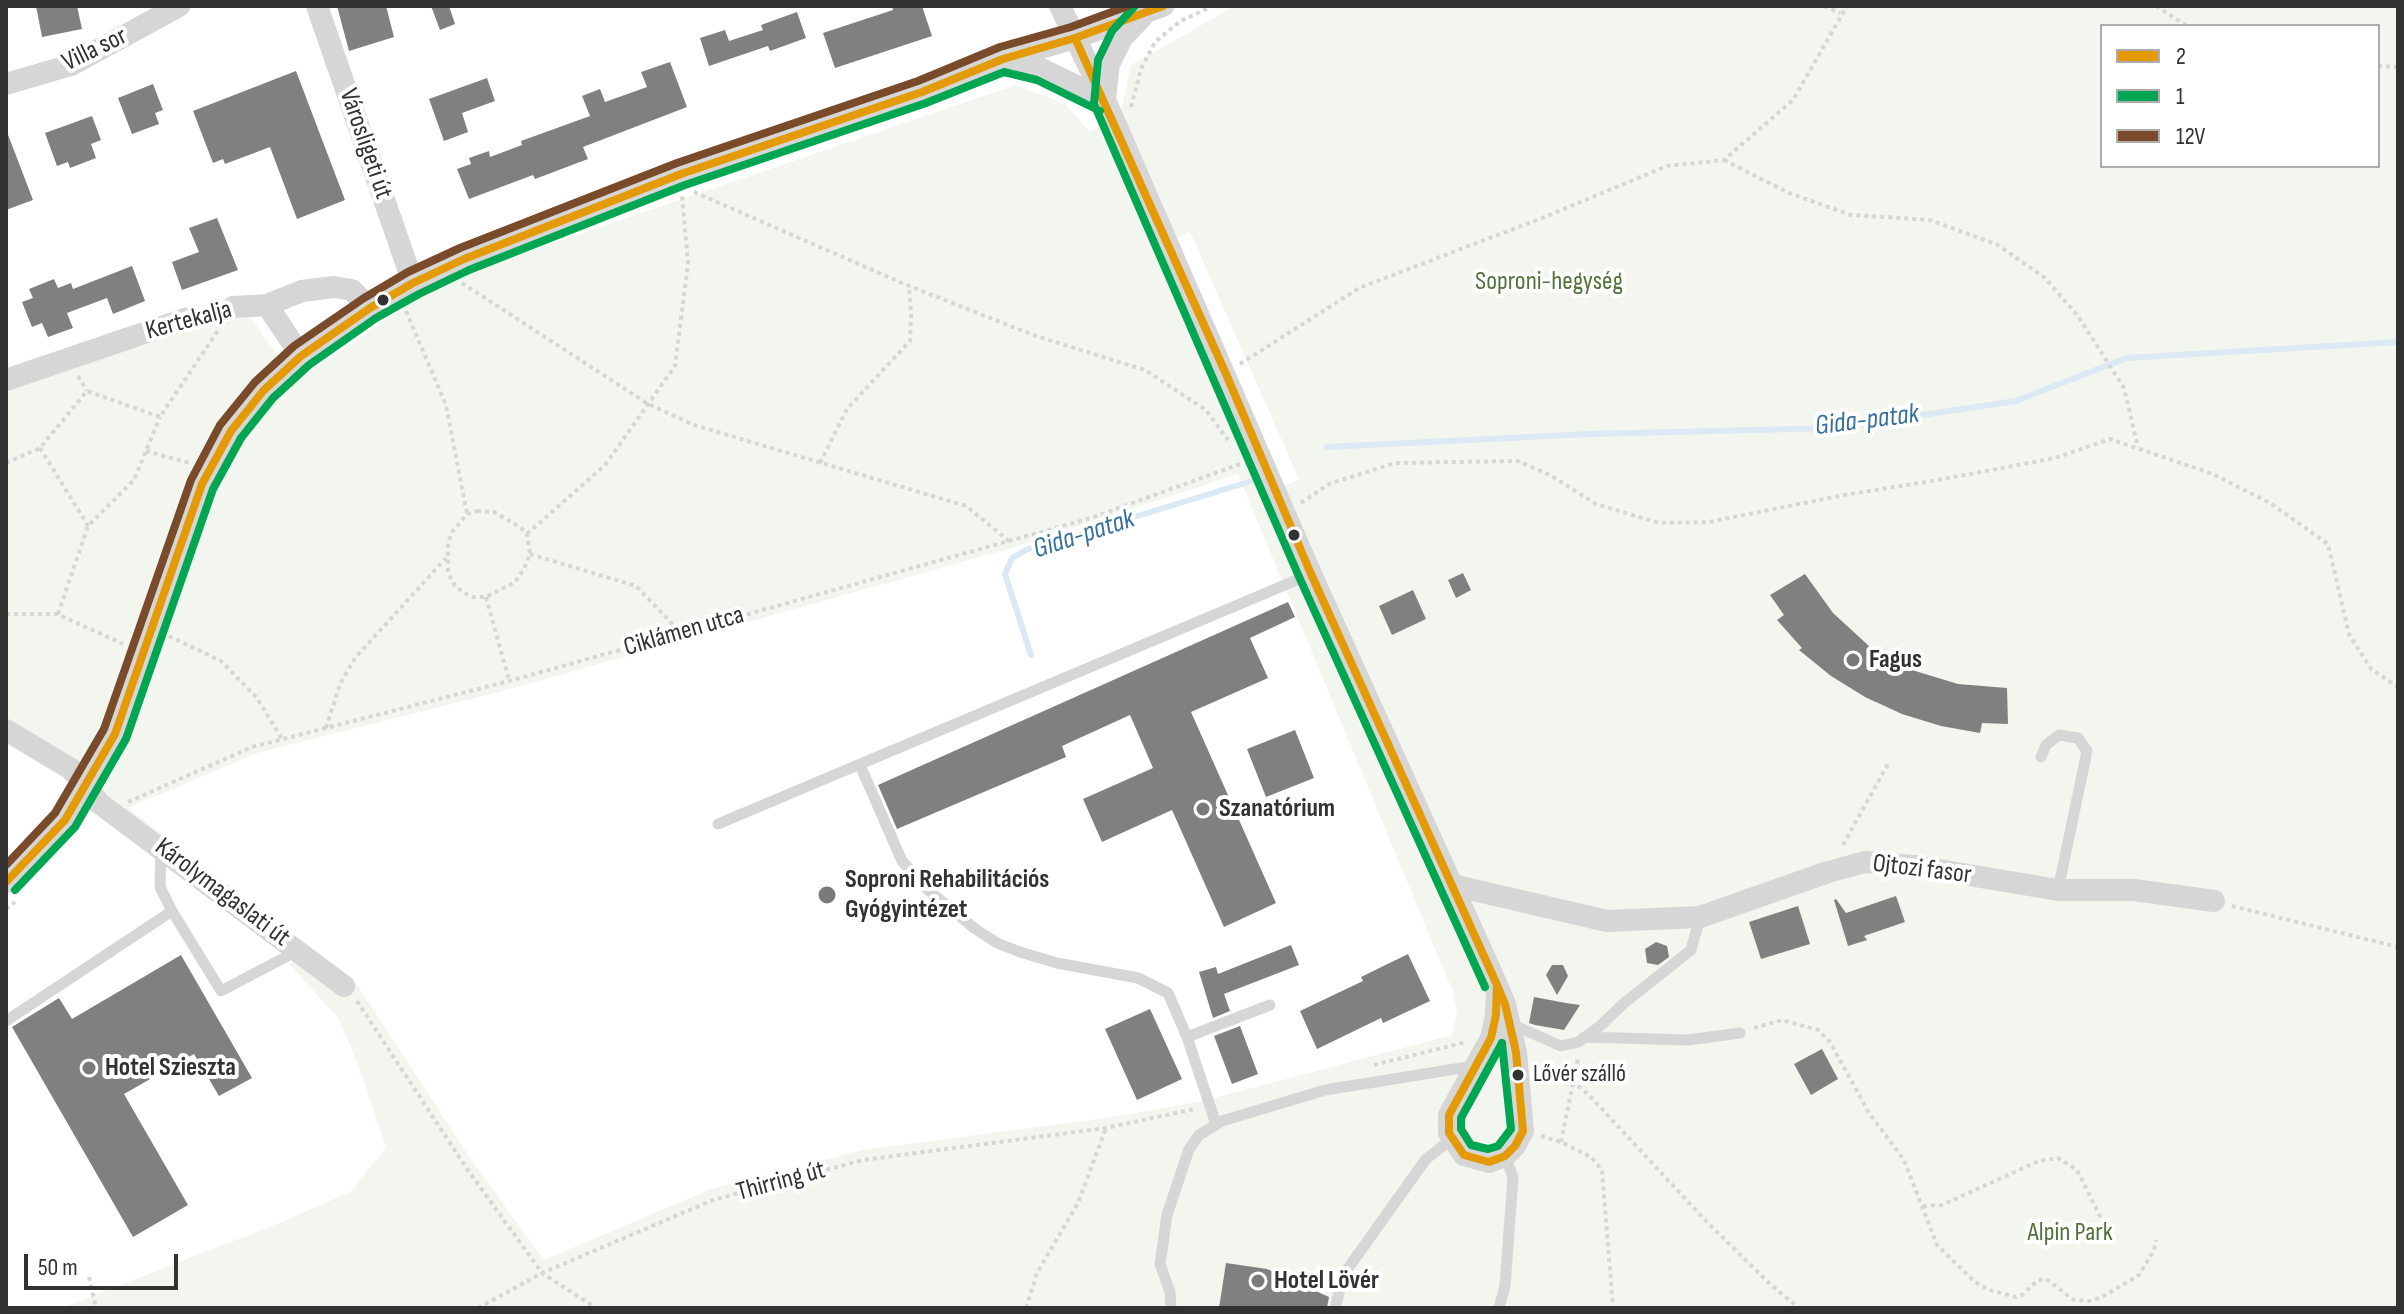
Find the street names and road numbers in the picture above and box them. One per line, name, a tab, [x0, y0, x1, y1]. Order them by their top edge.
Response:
street label: Villa sor	[58, 21, 132, 79]
street label: Városligeti út	[332, 85, 398, 203]
street label: Kertekalja	[143, 295, 235, 347]
street label: Ciklámen utca	[620, 600, 748, 664]
street label: Károlymagaslati út	[148, 832, 296, 954]
street label: Ojtozi fasor	[1871, 848, 1973, 892]
street label: Thirring út	[733, 1155, 829, 1209]

